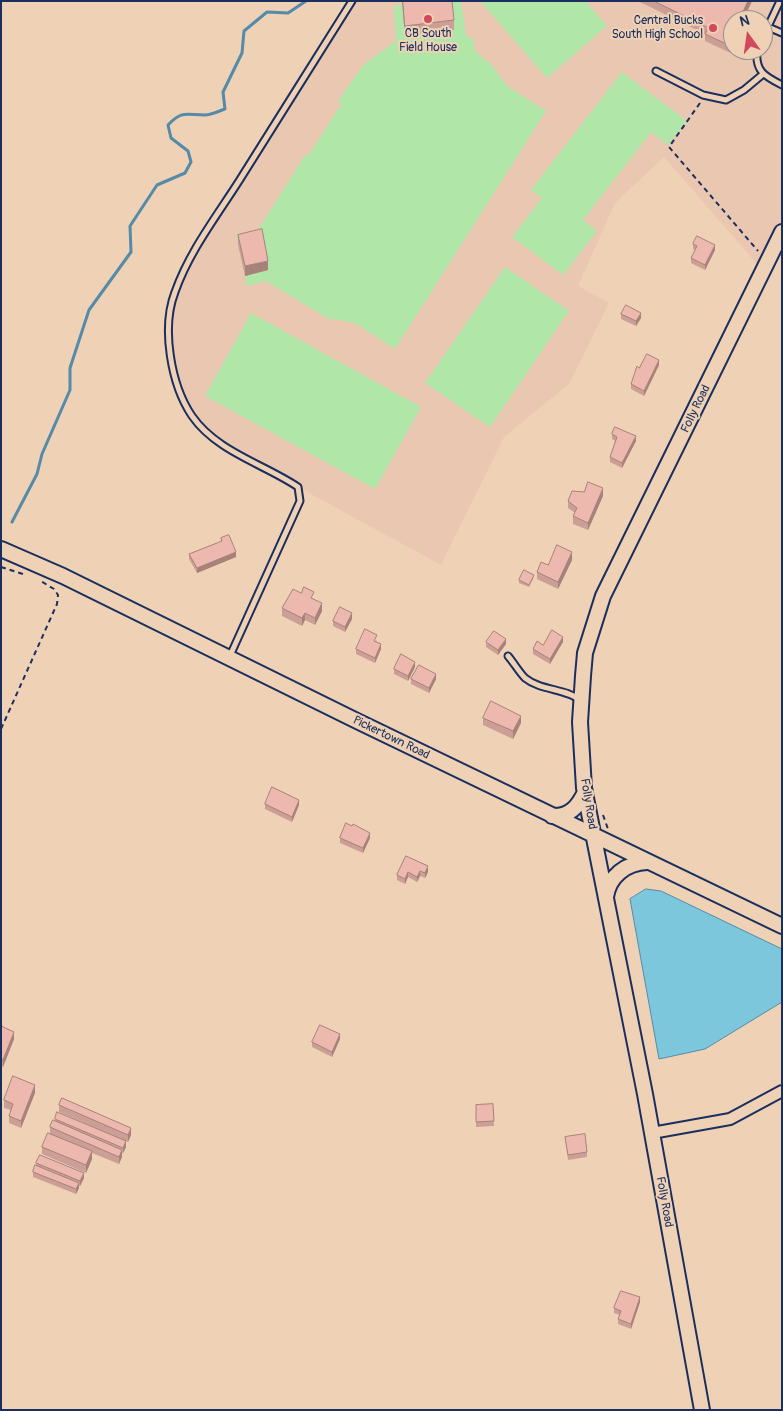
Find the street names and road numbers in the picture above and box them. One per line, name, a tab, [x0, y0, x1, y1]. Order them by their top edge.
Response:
street label: Folly Road	[678, 383, 714, 435]
street label: Pickertown Road	[350, 713, 432, 763]
street label: Folly Road	[577, 778, 599, 830]
street label: Folly Road	[652, 1175, 676, 1229]

